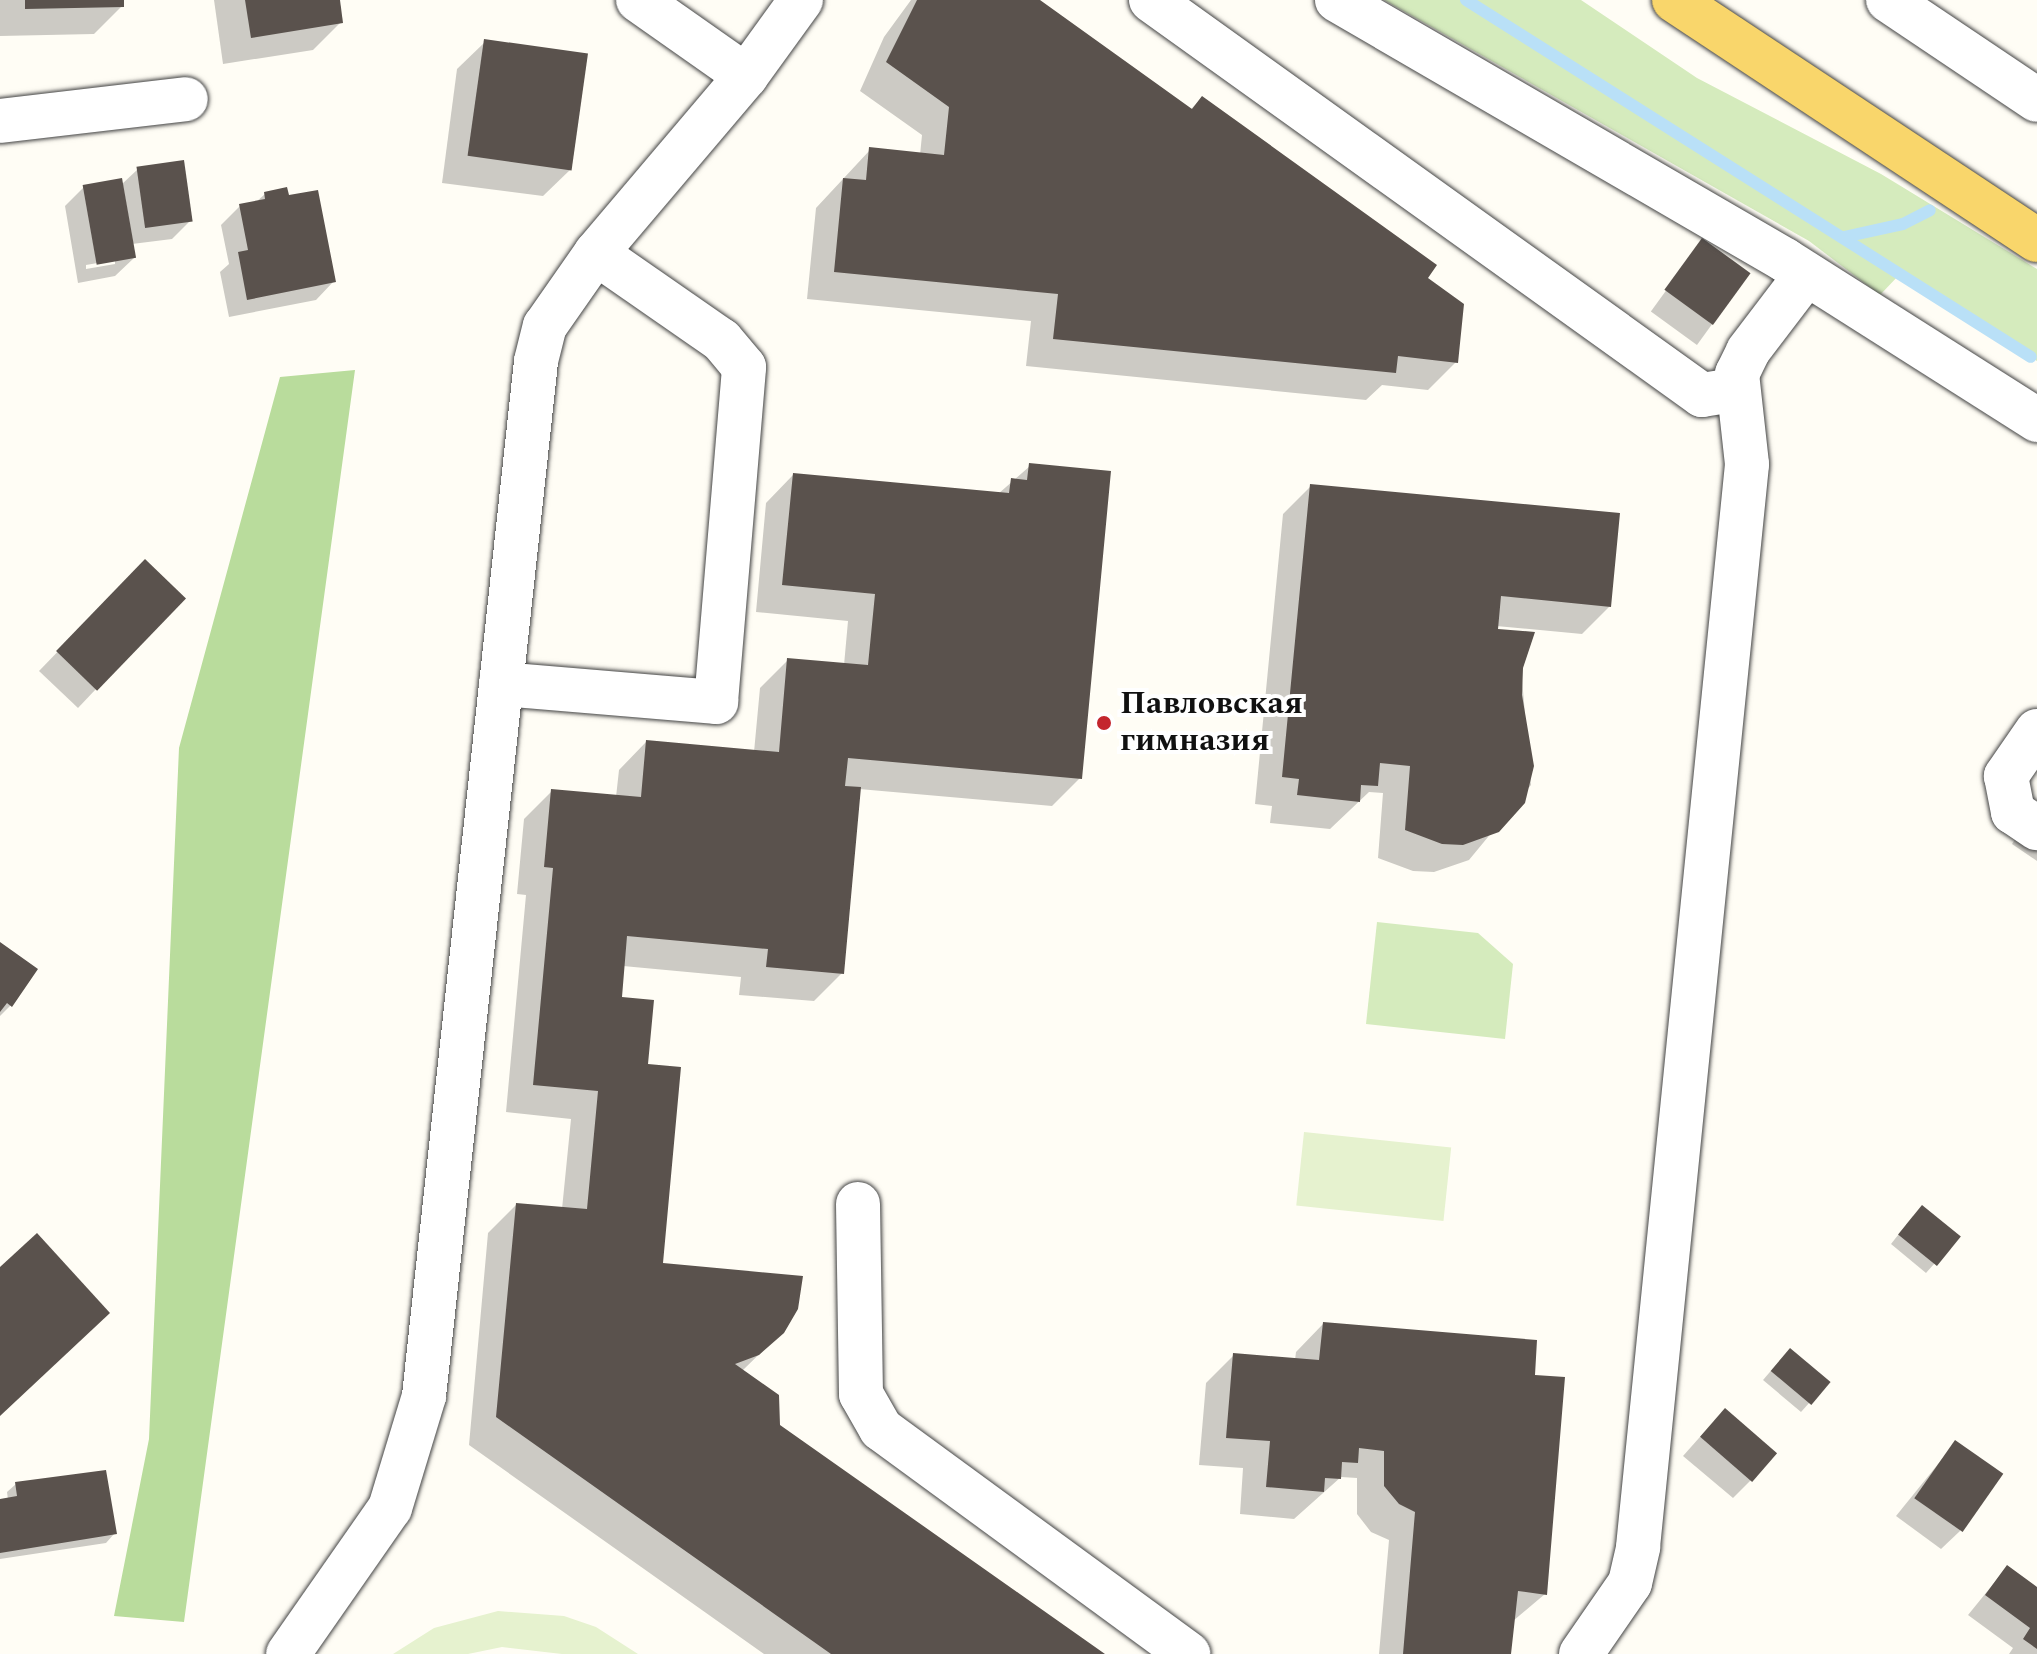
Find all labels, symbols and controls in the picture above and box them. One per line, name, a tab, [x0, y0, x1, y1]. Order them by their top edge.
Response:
place label: Павловская гимназия	[1120, 686, 1303, 761]
marker: Павловская гимназия	[1095, 714, 1113, 732]

